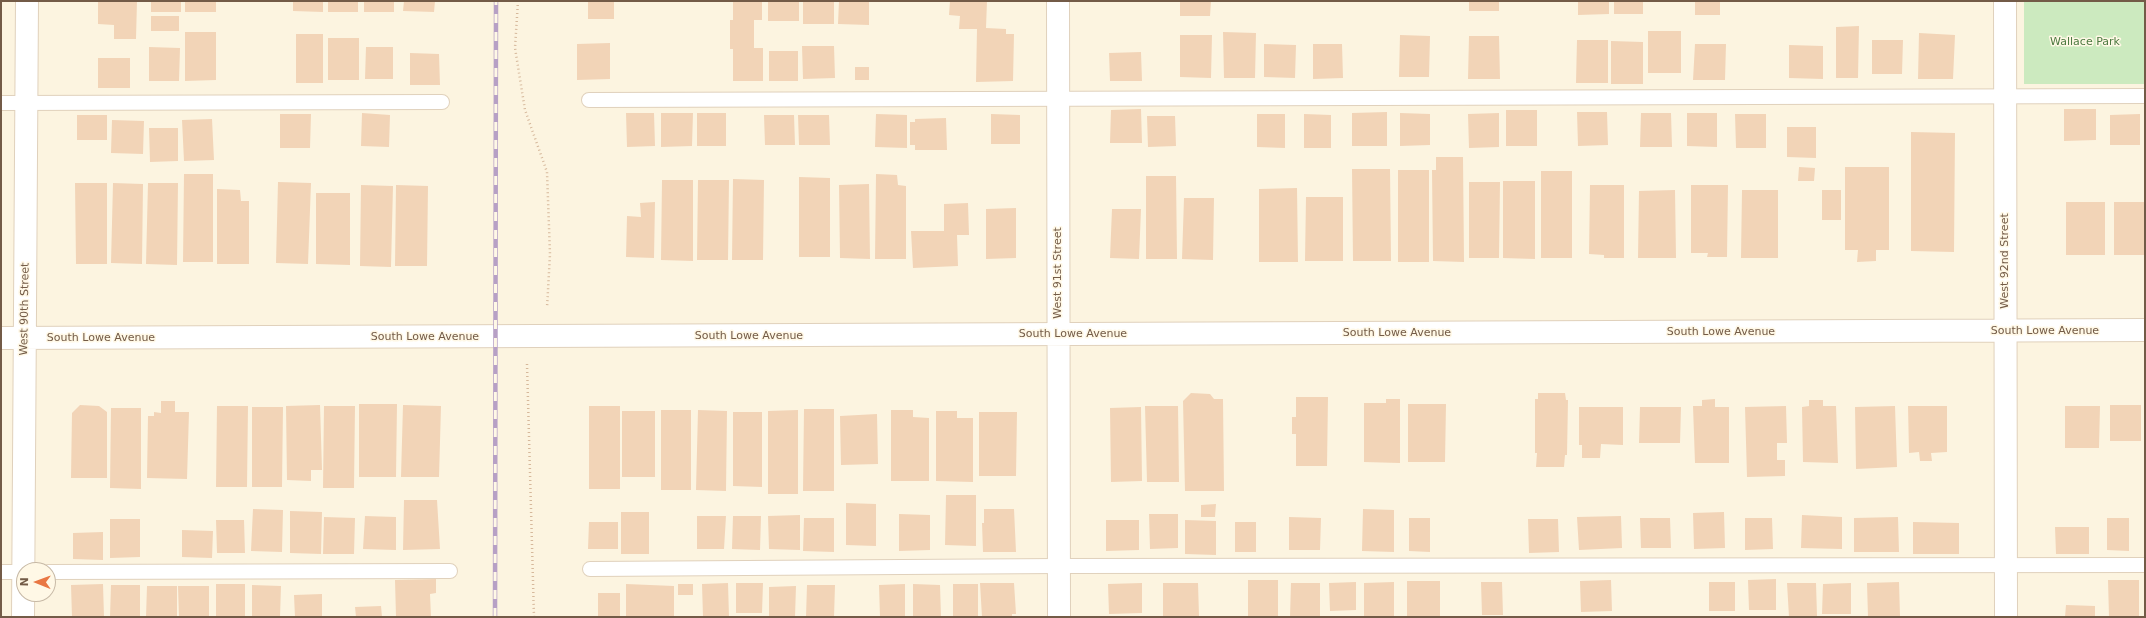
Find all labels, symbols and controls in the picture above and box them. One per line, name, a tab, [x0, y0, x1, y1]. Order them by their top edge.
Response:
park label: Wallace Park	[2050, 35, 2120, 49]
street label: West 92nd Street	[1998, 213, 2012, 309]
street label: West 91st Street	[1051, 227, 1065, 319]
street label: West 90th Street	[18, 263, 32, 355]
street label: South Lowe Avenue	[1991, 324, 2099, 338]
street label: South Lowe Avenue	[1667, 325, 1775, 339]
street label: South Lowe Avenue	[1343, 326, 1451, 340]
street label: South Lowe Avenue	[1019, 327, 1127, 341]
street label: South Lowe Avenue	[695, 329, 803, 343]
street label: South Lowe Avenue	[371, 330, 479, 344]
street label: South Lowe Avenue	[47, 331, 155, 345]
north arrow	[16, 562, 56, 602]
text: N	[18, 577, 31, 587]

